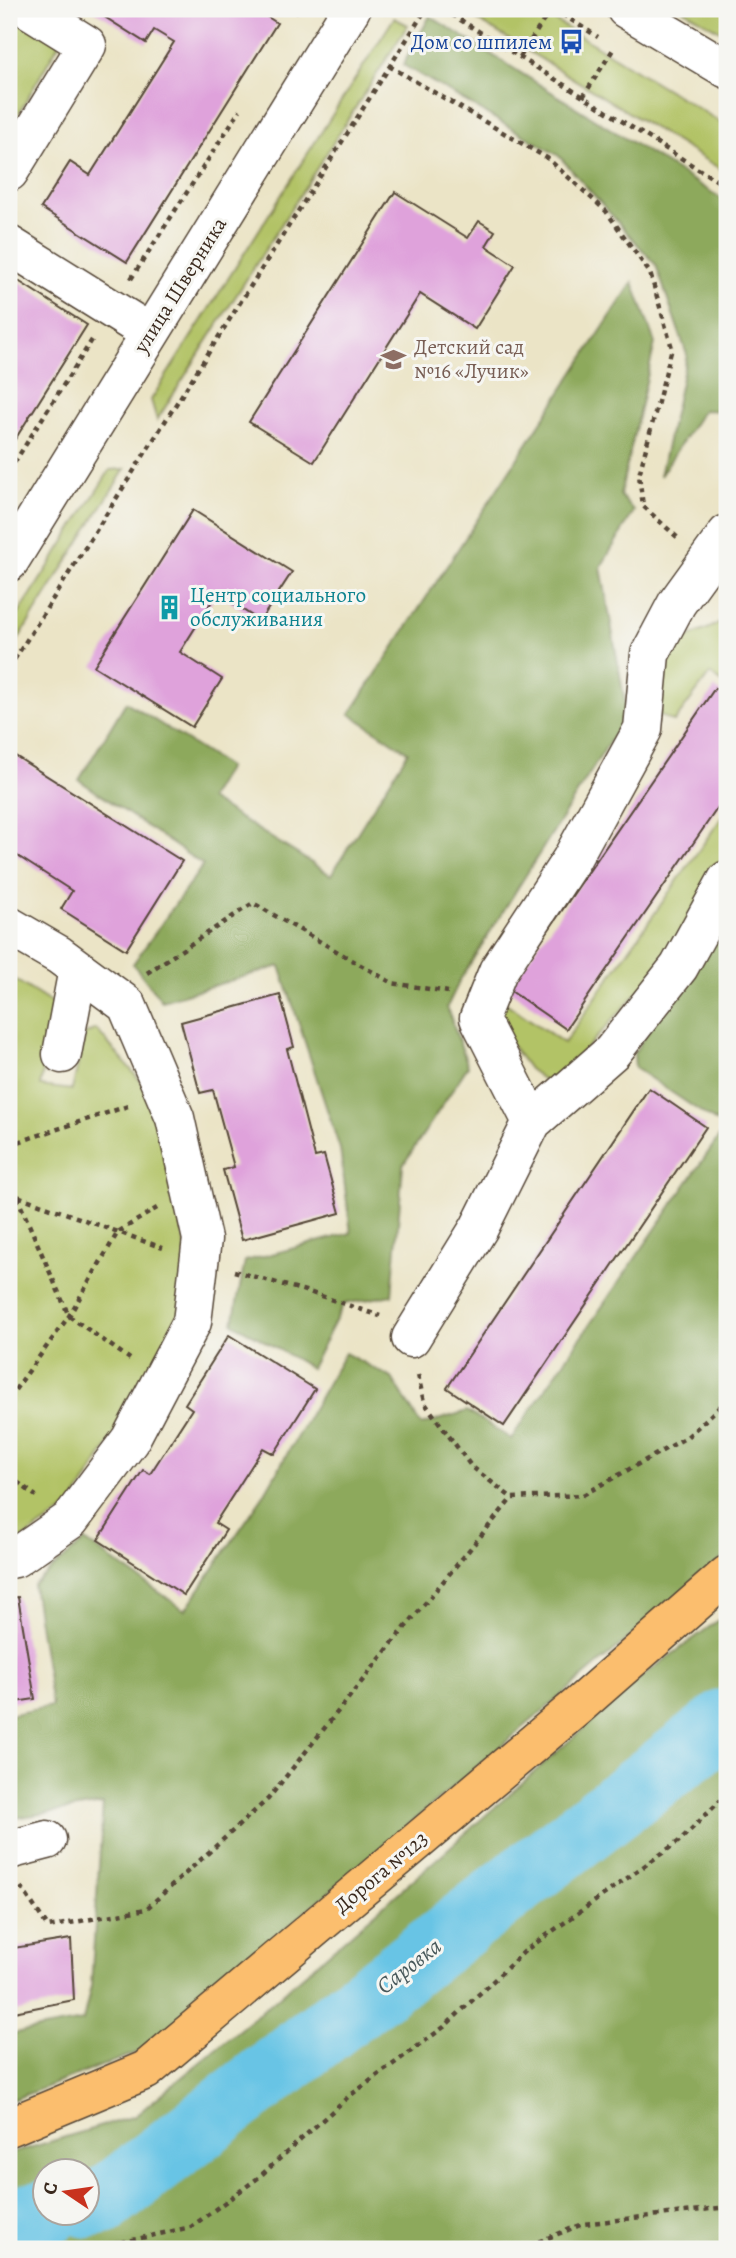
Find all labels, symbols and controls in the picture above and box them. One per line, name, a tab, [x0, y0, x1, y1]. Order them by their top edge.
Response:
place label: Дом со шпилем	[411, 28, 552, 56]
bus stop icon: Дом со шпилем	[558, 28, 586, 56]
street label: улица Шверника	[126, 212, 233, 359]
place label: Детский сад №16 «Лучик»	[414, 333, 529, 385]
school or university icon: Детский сад №16 «Лучик»	[380, 345, 408, 373]
place label: Центр социального обслуживания	[190, 581, 366, 633]
building icon: Центр социального обслуживания	[156, 593, 184, 621]
street label: Дорога №123	[328, 1825, 434, 1919]
water label: Саровка	[370, 1931, 448, 2001]
north arrow	[32, 2156, 102, 2226]
text: С	[36, 2180, 64, 2197]

